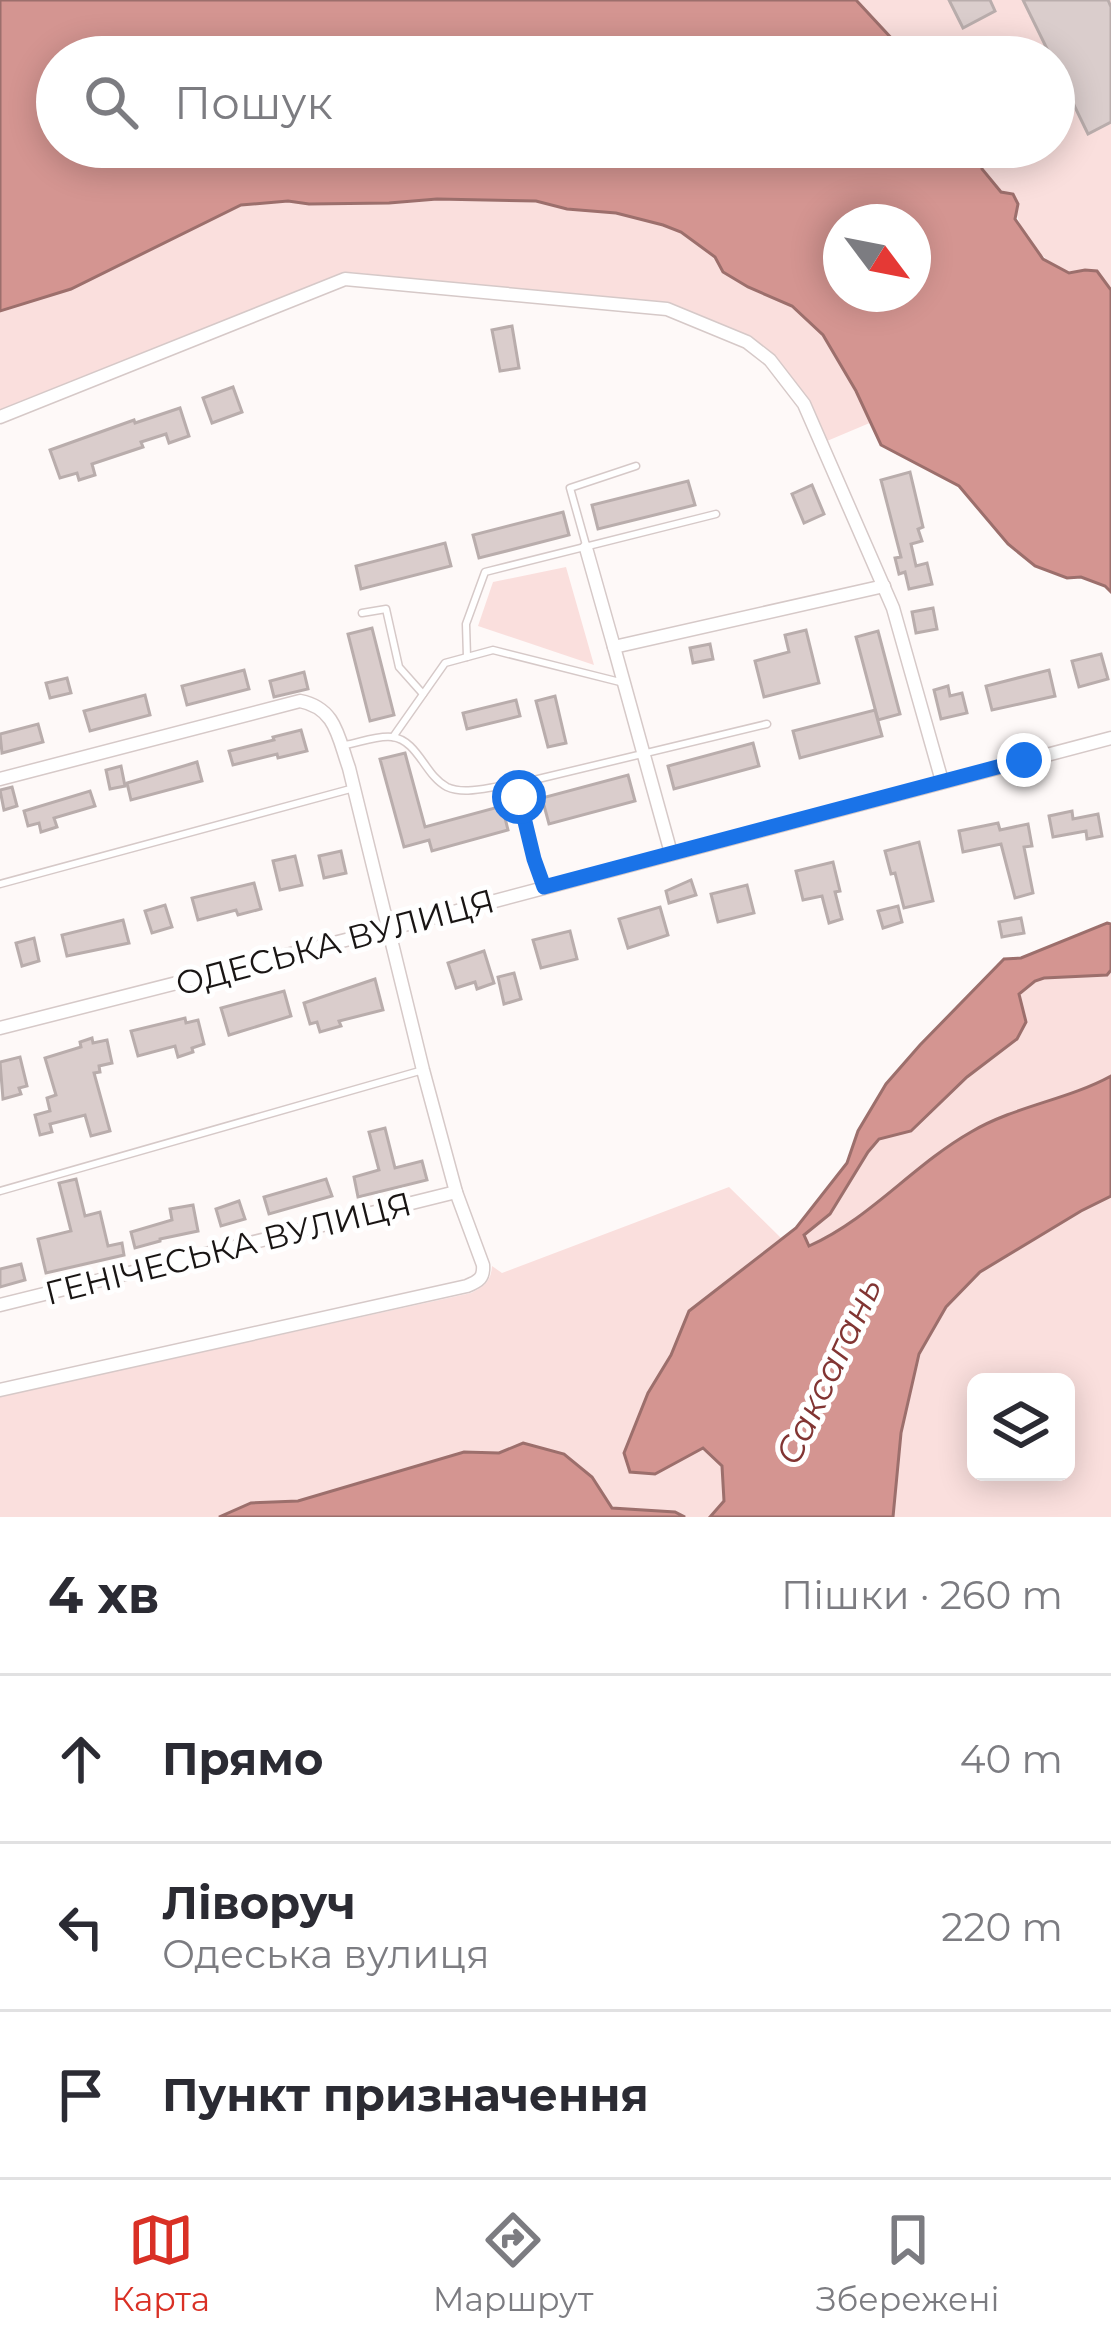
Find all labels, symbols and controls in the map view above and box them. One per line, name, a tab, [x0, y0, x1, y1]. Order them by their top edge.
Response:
search box	[36, 36, 1075, 168]
icon: search	[78, 69, 144, 135]
text: Пошук	[174, 75, 333, 130]
north arrow	[823, 204, 931, 312]
route end	[997, 733, 1051, 787]
route start	[492, 770, 546, 824]
street label: ОДЕСЬКА ВУЛИЦЯ	[171, 880, 499, 1004]
street label: ГЕНІЧЕСЬКА ВУЛИЦЯ	[41, 1183, 415, 1313]
water label: Саксагань	[766, 1270, 890, 1472]
map controls	[967, 1373, 1075, 1481]
button: layers	[967, 1373, 1075, 1481]
text: 4 хв	[48, 1564, 160, 1626]
text: Пішки · 260 m	[781, 1571, 1063, 1619]
icon: ahead	[48, 1726, 114, 1792]
text: Прямо	[162, 1731, 323, 1786]
text: 40 m	[960, 1735, 1063, 1783]
text: Ліворуч	[162, 1875, 356, 1930]
icon: left	[48, 1894, 114, 1960]
text: 220 m	[941, 1903, 1063, 1951]
text: Одеська вулиця	[162, 1930, 490, 1978]
icon: arrive	[48, 2062, 114, 2128]
text: Пункт призначення	[162, 2067, 649, 2122]
tab: Карта	[111, 2207, 210, 2319]
tab: Маршрут	[433, 2207, 593, 2319]
tab: Збережені	[816, 2207, 1000, 2319]

